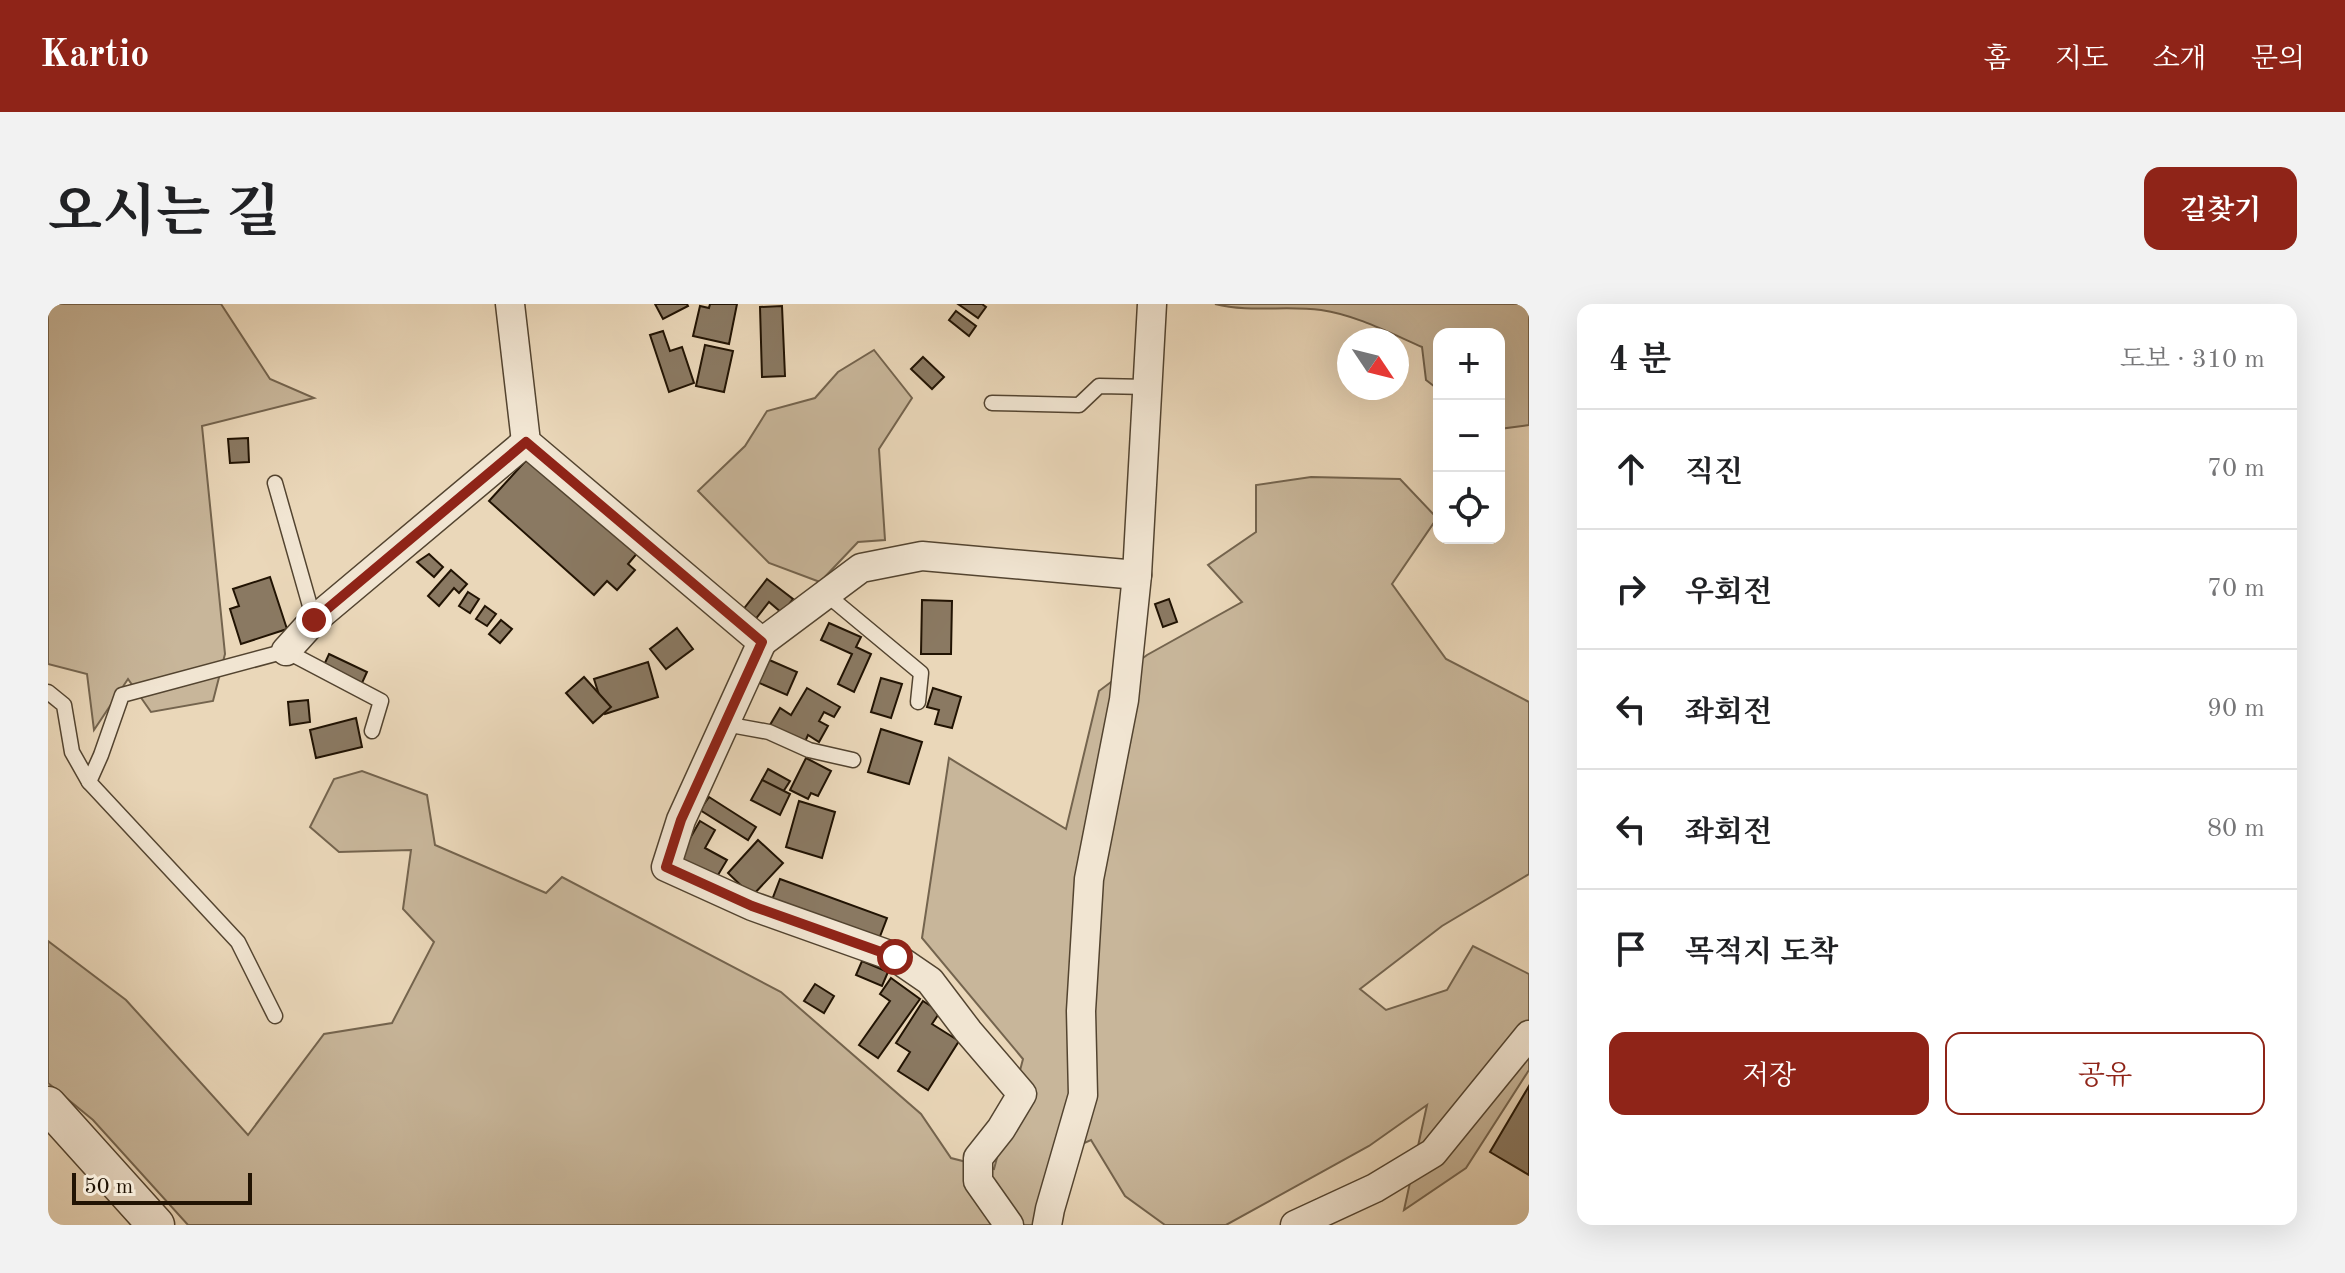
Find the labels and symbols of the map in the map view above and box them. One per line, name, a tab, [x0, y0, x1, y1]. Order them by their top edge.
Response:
north arrow	[1337, 328, 1409, 400]
route end	[296, 602, 332, 638]
route start	[877, 939, 913, 975]
scale bar	[72, 1169, 252, 1205]

